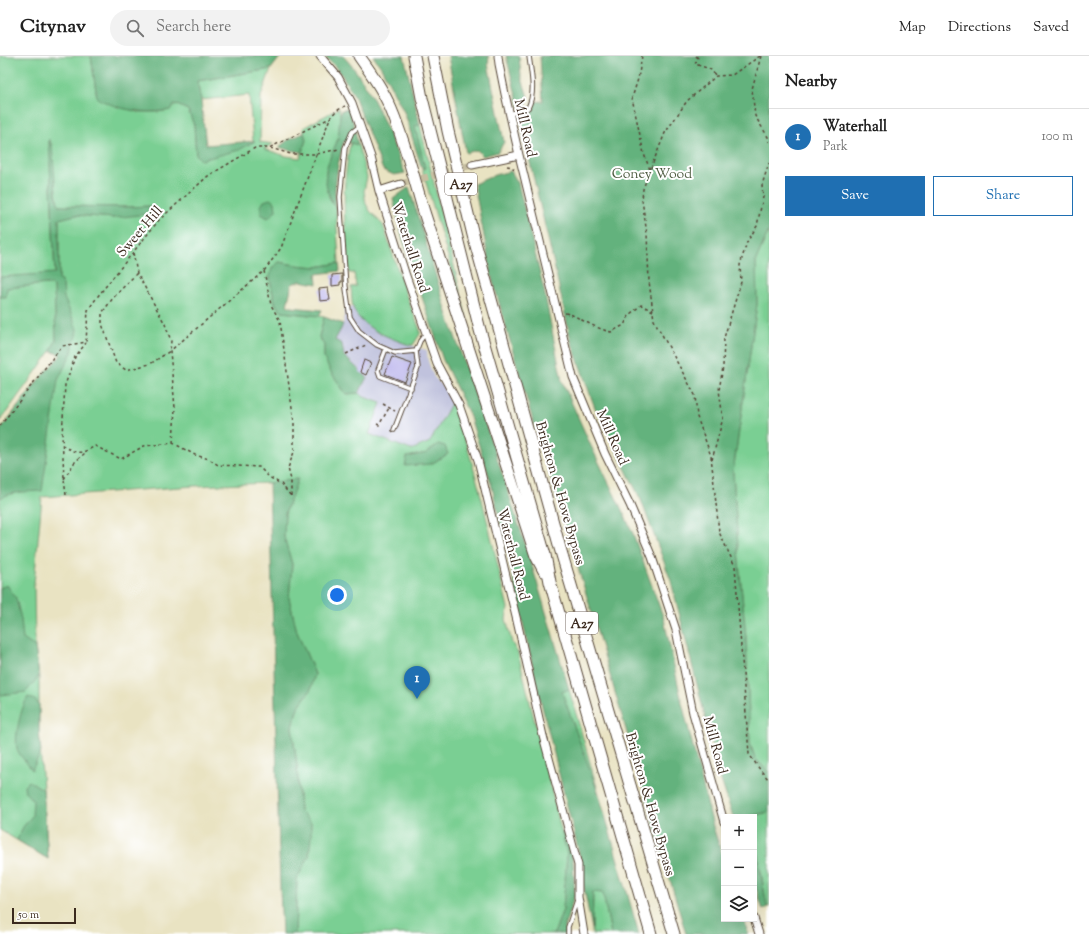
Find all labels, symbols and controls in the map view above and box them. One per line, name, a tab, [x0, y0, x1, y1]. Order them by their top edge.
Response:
search box	[110, 10, 390, 46]
text: Citynav	[20, 14, 86, 41]
icon: search	[124, 17, 146, 39]
text: Search here	[156, 17, 231, 38]
text: Map	[899, 18, 926, 38]
text: Directions	[948, 18, 1011, 38]
text: Saved	[1033, 18, 1069, 38]
text: Nearby	[785, 70, 837, 94]
street label: Mill Road	[508, 97, 540, 160]
text: Waterhall	[823, 117, 887, 138]
text: 1	[796, 128, 800, 146]
text: 100 m	[1041, 128, 1073, 146]
text: Park	[823, 138, 848, 156]
park label: Coney Wood	[612, 165, 692, 185]
road number: A27	[445, 173, 477, 195]
button: Save	[785, 176, 925, 216]
button: Share	[933, 176, 1073, 216]
street label: Waterhall Road	[385, 200, 433, 296]
street label: Sweet Hill	[113, 202, 168, 262]
street label: Mill Road	[590, 407, 632, 469]
street label: Brighton & Hove Bypass	[529, 419, 589, 568]
street label: Waterhall Road	[491, 506, 533, 603]
your location	[327, 585, 347, 605]
road number: A27	[566, 612, 598, 634]
pin: 1	[404, 666, 430, 699]
street label: Mill Road	[697, 714, 731, 777]
street label: Brighton & Hove Bypass	[619, 730, 679, 879]
map controls	[721, 814, 757, 922]
button: +	[721, 814, 757, 850]
button: −	[721, 850, 757, 886]
button: layers	[721, 886, 757, 922]
scale bar	[12, 906, 76, 925]
text: 50 m	[18, 907, 39, 923]

